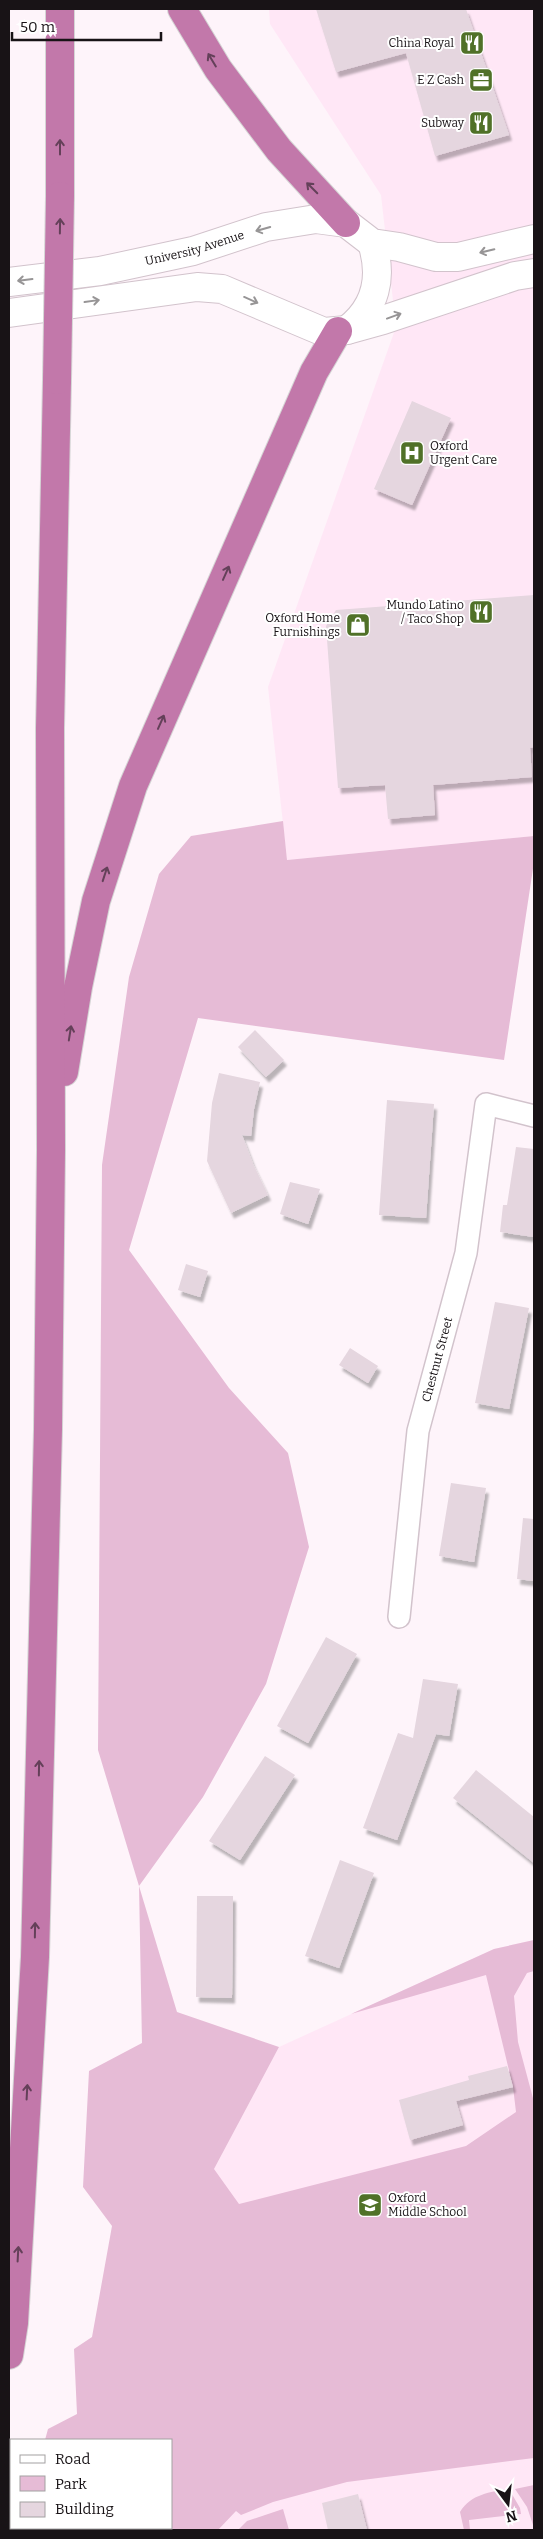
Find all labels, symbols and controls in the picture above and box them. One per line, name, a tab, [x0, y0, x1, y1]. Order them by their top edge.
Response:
scale bar	[12, 10, 161, 42]
text: 50 m	[20, 18, 56, 36]
restaurant icon: China Royal	[459, 30, 485, 56]
place label: China Royal	[389, 36, 455, 50]
one-way arrow	[207, 53, 217, 67]
office icon: E Z Cash	[468, 67, 494, 93]
place label: E Z Cash	[417, 73, 465, 87]
restaurant icon: Subway	[468, 110, 494, 136]
place label: Subway	[421, 116, 465, 130]
one-way arrow	[55, 139, 65, 156]
one-way arrow	[307, 182, 319, 194]
one-way arrow	[55, 219, 64, 235]
one-way arrow	[255, 224, 271, 234]
street label: University Avenue	[144, 228, 246, 268]
one-way arrow	[479, 247, 495, 256]
one-way arrow	[17, 275, 33, 285]
one-way arrow	[83, 296, 99, 306]
one-way arrow	[243, 296, 258, 306]
one-way arrow	[385, 311, 401, 320]
place label: Oxford Urgent Care	[430, 439, 497, 467]
hospital icon: Oxford Urgent Care	[399, 440, 425, 466]
one-way arrow	[222, 566, 232, 581]
place label: Mundo Latino / Taco Shop	[386, 598, 464, 626]
restaurant icon: Mundo Latino / Taco Shop	[468, 599, 494, 625]
place label: Oxford Home Furnishings	[265, 611, 340, 639]
shop icon: Oxford Home Furnishings	[345, 612, 371, 638]
one-way arrow	[157, 715, 167, 730]
one-way arrow	[101, 867, 110, 882]
one-way arrow	[66, 1025, 76, 1041]
street label: Chestnut Street	[419, 1315, 456, 1404]
one-way arrow	[35, 1760, 44, 1776]
one-way arrow	[31, 1922, 40, 1938]
one-way arrow	[23, 2085, 32, 2101]
place label: Oxford Middle School	[388, 2191, 467, 2219]
school or university icon: Oxford Middle School	[357, 2192, 383, 2218]
one-way arrow	[14, 2247, 23, 2263]
legend	[10, 2439, 172, 2529]
text: Road	[55, 2450, 90, 2468]
text: Park	[55, 2475, 87, 2493]
north arrow	[483, 2479, 533, 2529]
text: Building	[55, 2500, 114, 2518]
text: N	[504, 2506, 519, 2526]

